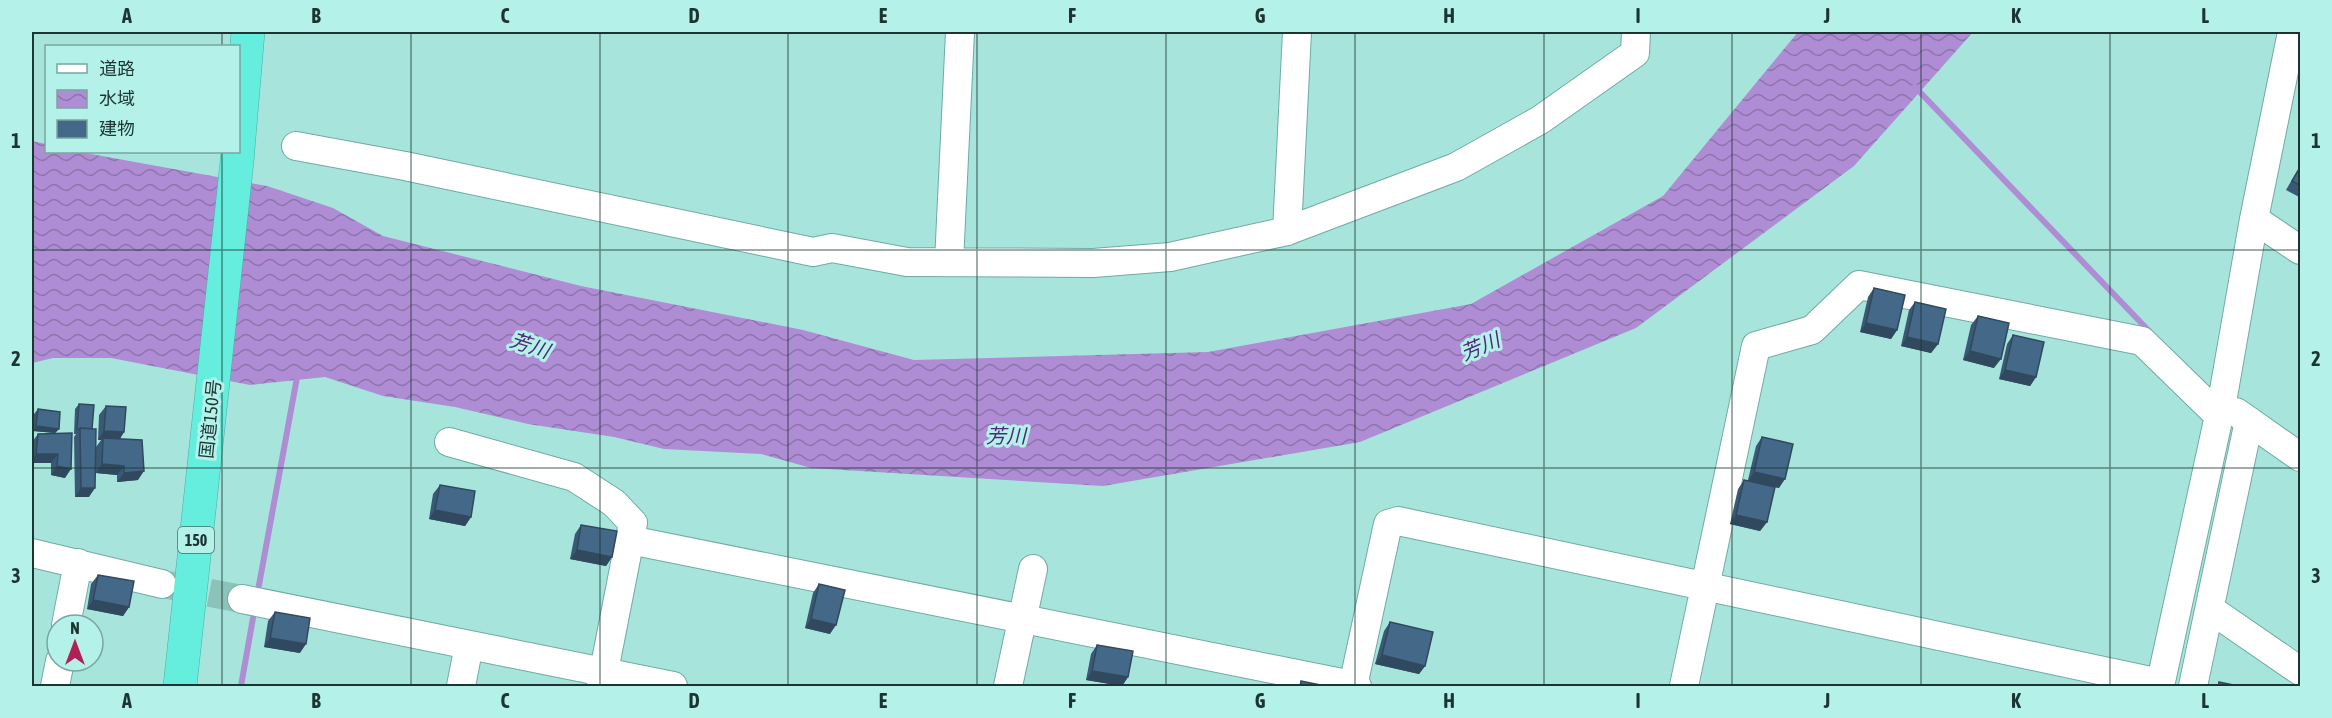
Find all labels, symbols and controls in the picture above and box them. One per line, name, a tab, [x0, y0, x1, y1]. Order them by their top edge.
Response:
text: A	[121, 4, 132, 27]
text: B	[311, 4, 321, 27]
text: C	[501, 4, 510, 27]
text: D	[688, 4, 700, 27]
text: E	[879, 4, 888, 27]
text: F	[1068, 4, 1076, 27]
text: G	[1255, 4, 1266, 27]
text: H	[1443, 4, 1455, 27]
text: I	[1635, 4, 1641, 27]
text: J	[1823, 4, 1830, 27]
text: K	[2011, 4, 2021, 27]
text: L	[2201, 4, 2209, 27]
legend	[45, 45, 240, 153]
text: 道路	[99, 58, 135, 79]
text: 水域	[99, 88, 135, 109]
text: 建物	[99, 118, 135, 139]
text: 1	[11, 129, 21, 152]
text: 1	[2311, 129, 2321, 152]
water label: 芳川	[1457, 327, 1505, 364]
water label: 芳川	[507, 328, 554, 363]
text: 2	[11, 347, 21, 370]
text: 2	[2311, 347, 2321, 370]
street label: 国道150号	[195, 378, 225, 460]
water label: 芳川	[986, 424, 1028, 447]
road number: 150	[178, 527, 214, 553]
text: 3	[11, 564, 21, 587]
text: 3	[2311, 564, 2321, 587]
north arrow	[45, 613, 105, 673]
text: N	[70, 619, 80, 637]
text: A	[121, 689, 132, 712]
text: B	[311, 689, 321, 712]
text: C	[501, 689, 510, 712]
text: D	[688, 689, 700, 712]
text: E	[879, 689, 888, 712]
text: F	[1068, 689, 1076, 712]
text: G	[1255, 689, 1266, 712]
text: H	[1443, 689, 1455, 712]
text: I	[1635, 689, 1641, 712]
text: J	[1823, 689, 1830, 712]
text: K	[2011, 689, 2021, 712]
text: L	[2201, 689, 2209, 712]

